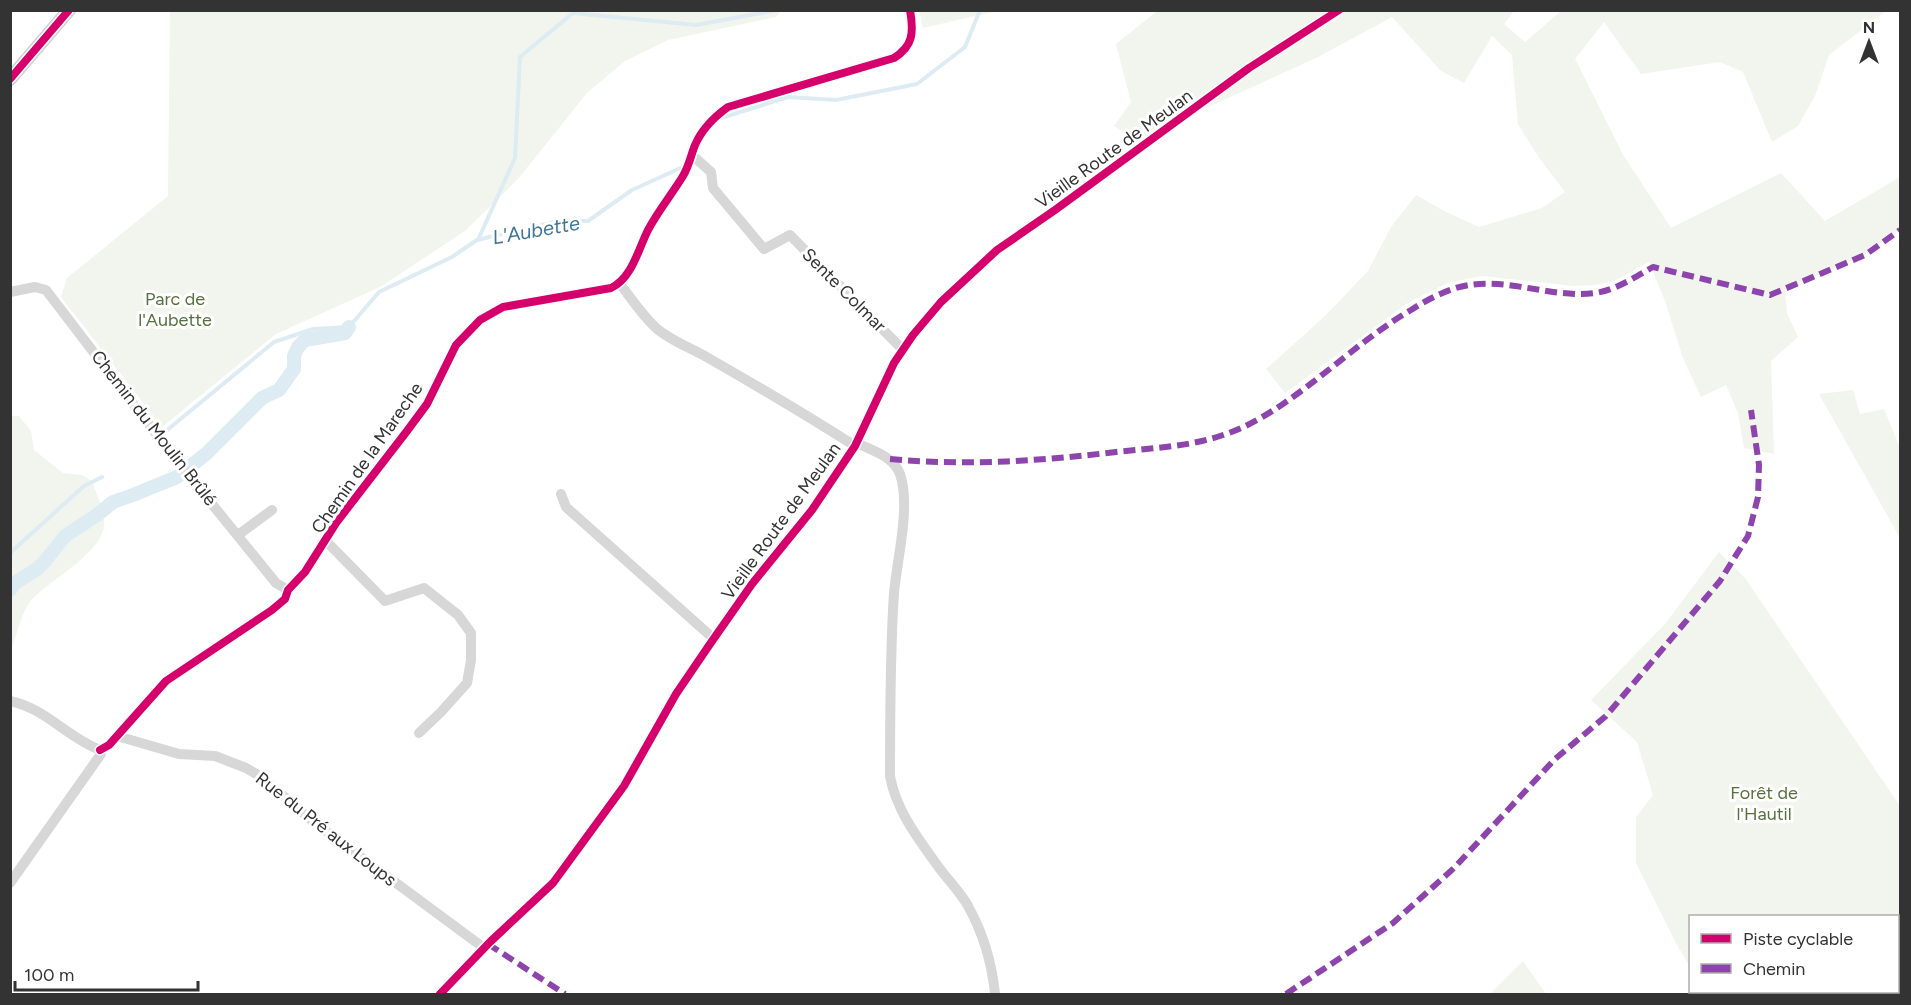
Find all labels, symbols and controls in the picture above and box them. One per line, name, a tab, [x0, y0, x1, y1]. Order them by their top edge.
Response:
north arrow	[1839, 12, 1899, 72]
text: N	[1863, 18, 1875, 37]
street label: Vieille Route de Meulan	[1031, 85, 1197, 213]
water label: L'Aubette	[490, 211, 582, 249]
street label: Sente Colmar	[797, 243, 891, 337]
park label: Parc de l'Aubette	[138, 288, 212, 331]
street label: Chemin du Moulin Brûlé	[86, 346, 222, 510]
street label: Chemin de la Mareche	[307, 378, 427, 538]
street label: Vieille Route de Meulan	[717, 438, 845, 604]
street label: Rue du Pré aux Loups	[251, 767, 401, 891]
park label: Forêt de l'Hautil	[1730, 782, 1798, 825]
legend	[1689, 915, 1899, 993]
text: Piste cyclable	[1743, 928, 1853, 950]
scale bar	[15, 954, 198, 992]
text: Chemin	[1743, 958, 1805, 980]
text: 100 m	[24, 964, 74, 986]

